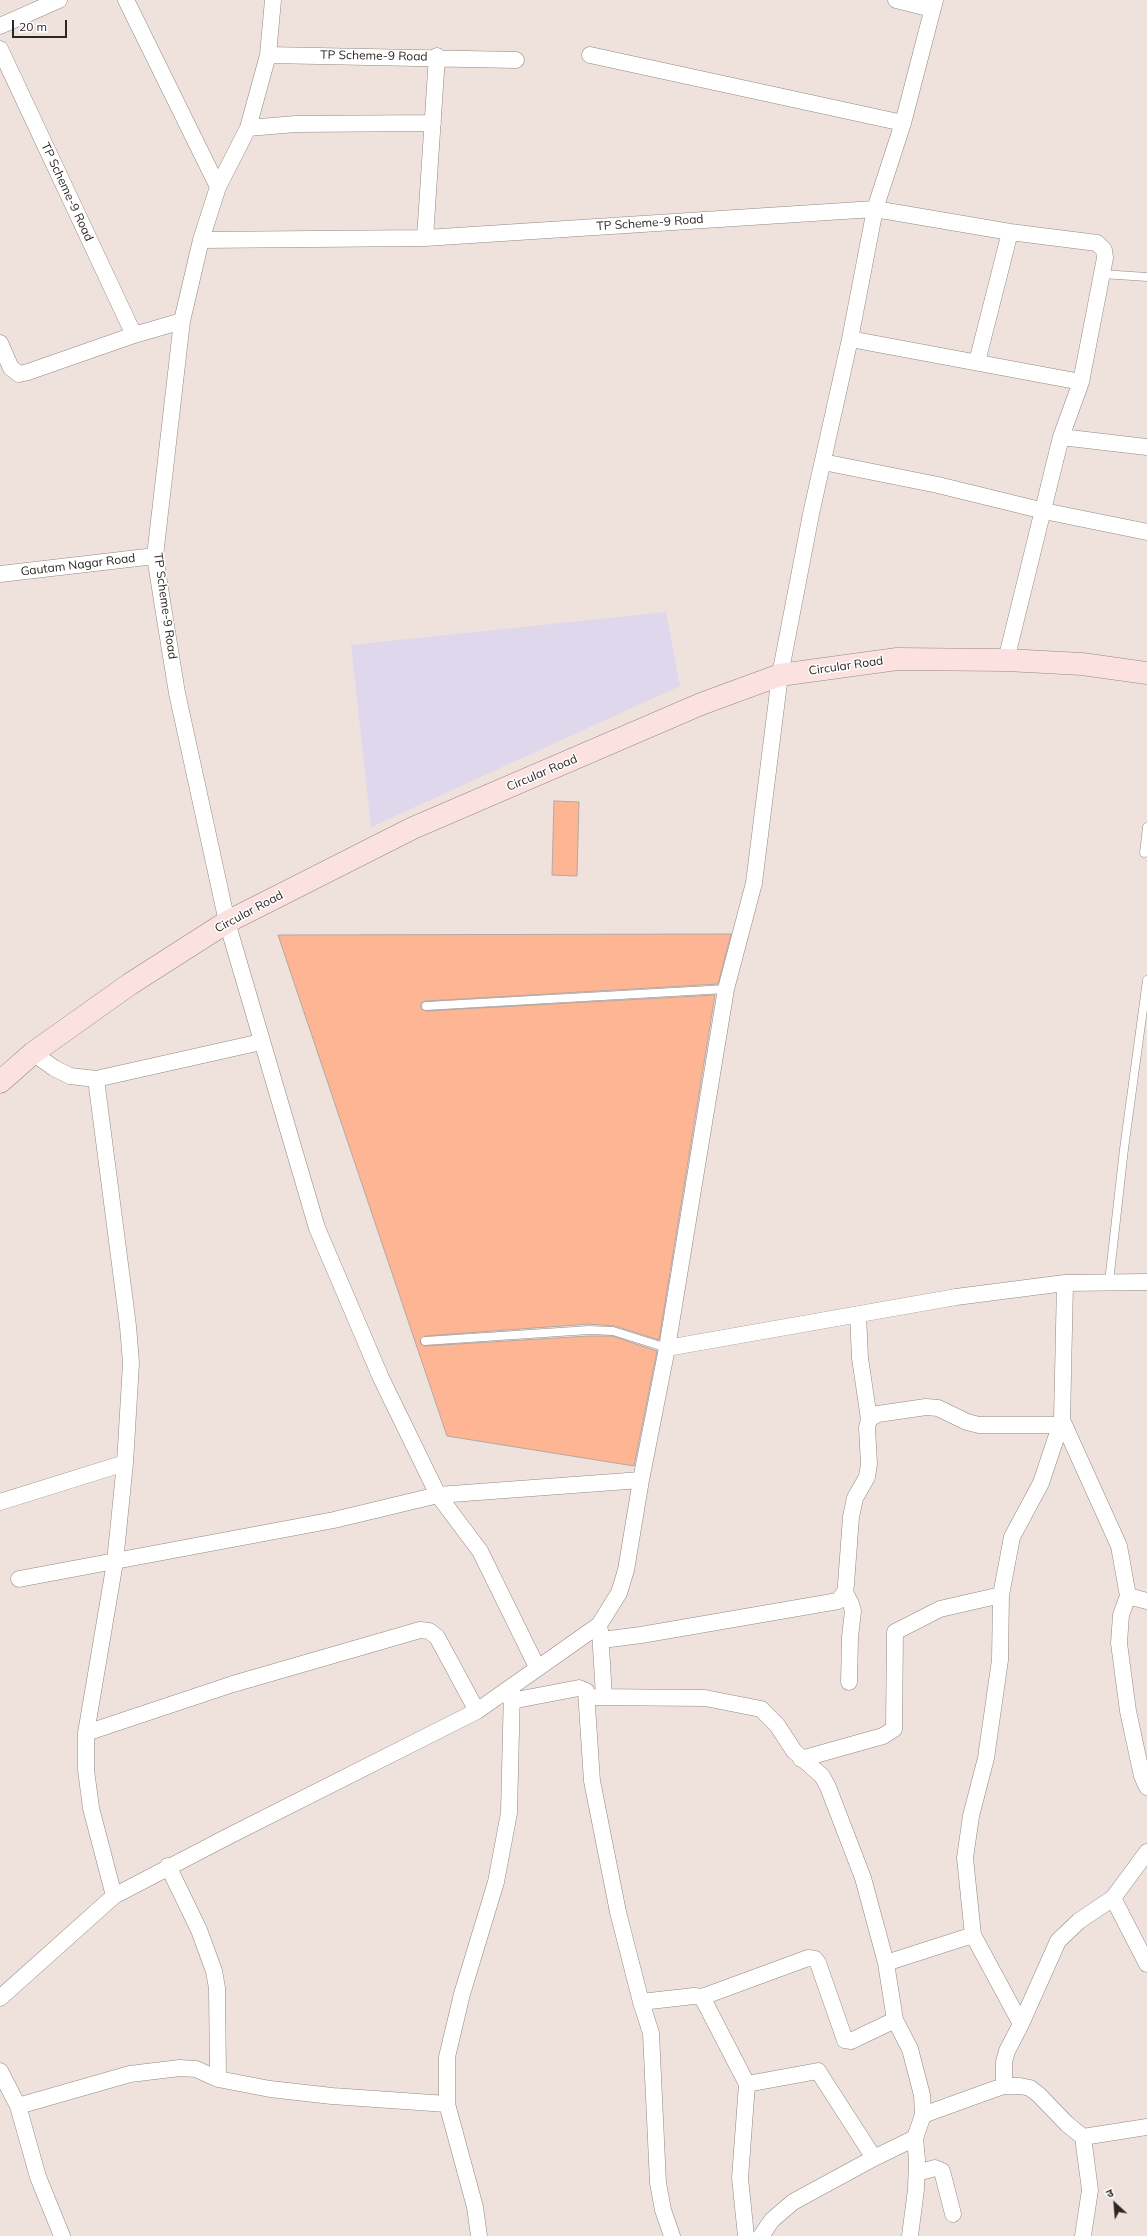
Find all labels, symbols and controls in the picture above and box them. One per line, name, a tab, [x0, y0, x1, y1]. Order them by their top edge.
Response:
scale bar	[14, 12, 69, 38]
text: 20 m	[19, 19, 47, 34]
street label: TP Scheme-9 Road	[320, 48, 428, 64]
street label: TP Scheme-9 Road	[38, 140, 96, 244]
street label: TP Scheme-9 Road	[596, 212, 704, 234]
street label: Gautam Nagar Road	[20, 551, 136, 579]
street label: TP Scheme-9 Road	[150, 552, 180, 660]
street label: Circular Road	[808, 654, 884, 678]
street label: Circular Road	[505, 752, 579, 794]
street label: Circular Road	[212, 888, 286, 936]
north arrow	[1095, 2184, 1135, 2224]
text: उ	[1104, 2186, 1116, 2201]

